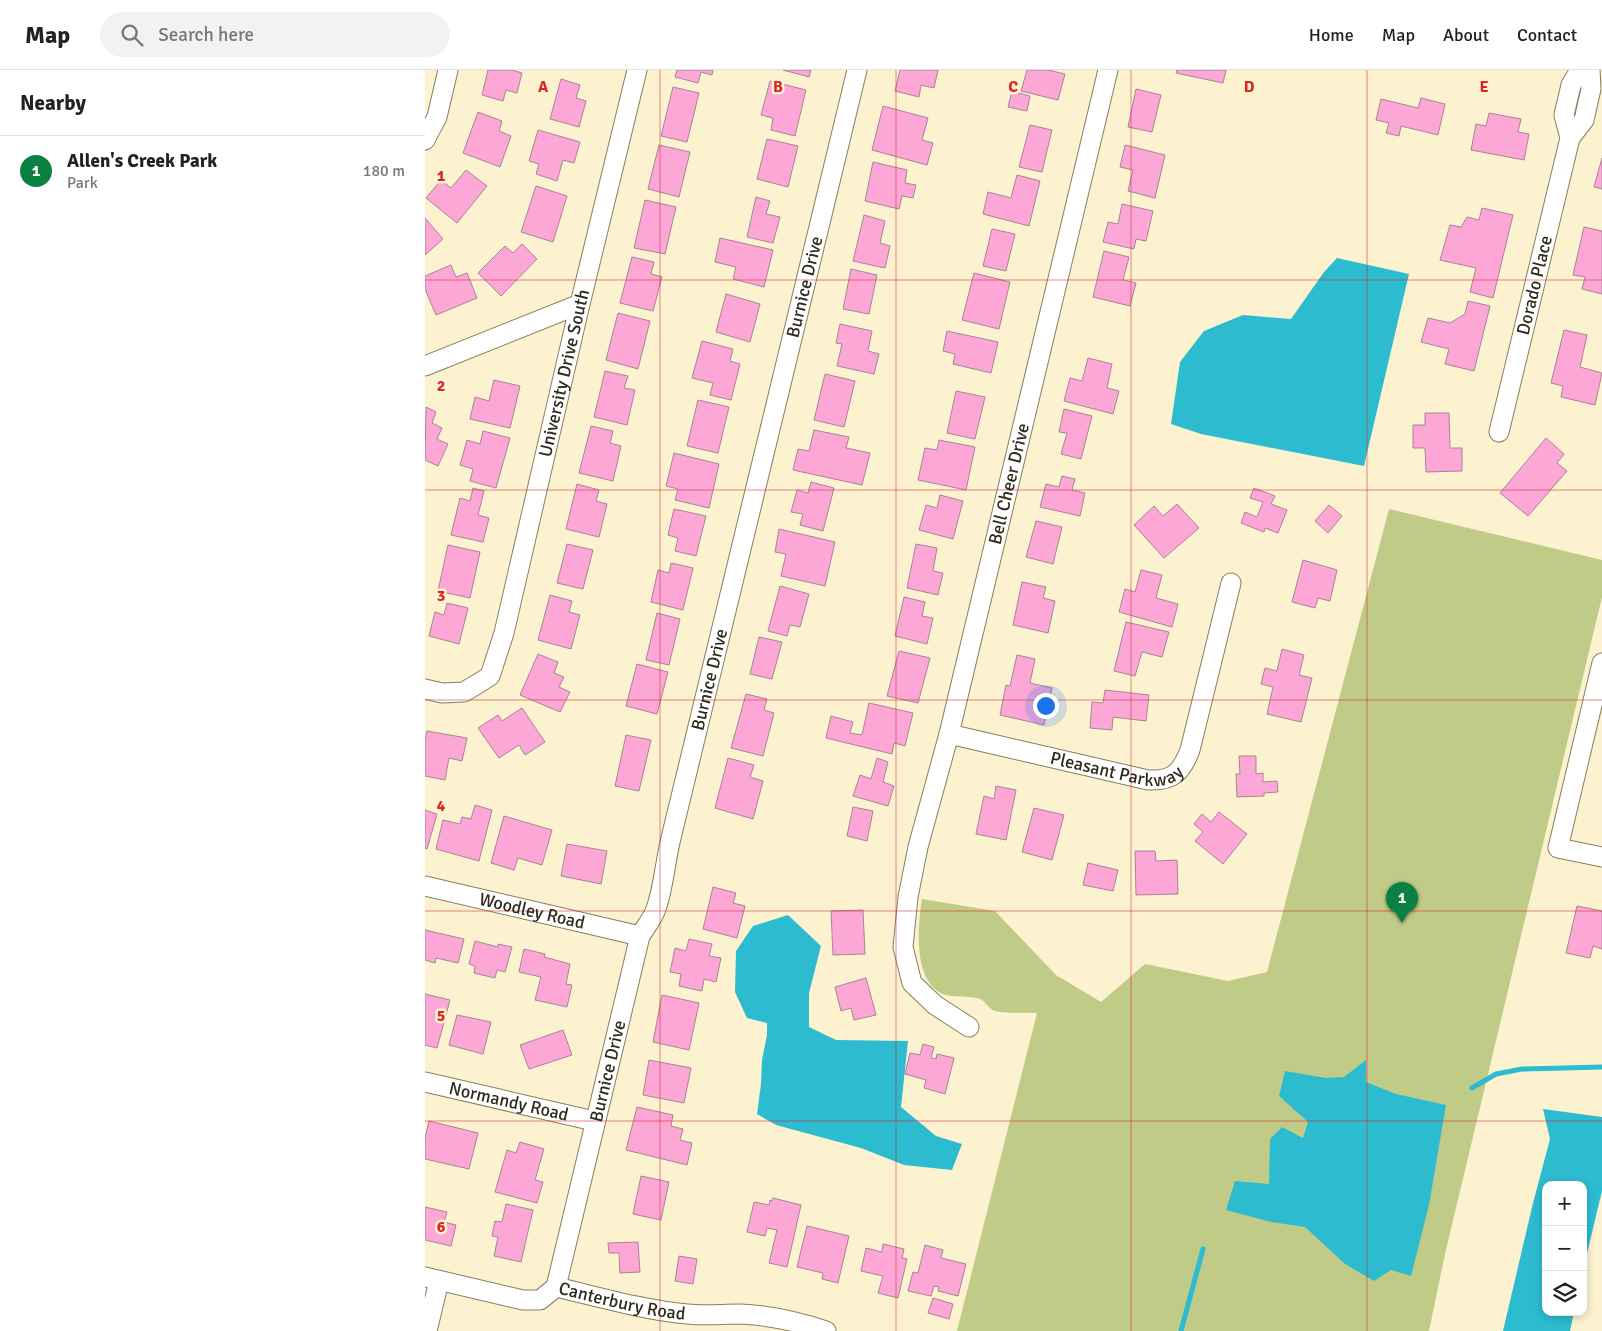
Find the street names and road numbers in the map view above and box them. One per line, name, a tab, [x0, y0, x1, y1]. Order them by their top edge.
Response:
street label: Dorado Place	[1512, 233, 1557, 337]
street label: Burnice Drive	[782, 234, 827, 340]
street label: University Drive South	[534, 287, 594, 459]
street label: Bell Cheer Drive	[984, 421, 1034, 547]
street label: Burnice Drive	[686, 627, 732, 733]
street label: Pleasant Parkway	[1048, 747, 1188, 791]
street label: Woodley Road	[477, 888, 587, 934]
street label: Burnice Drive	[585, 1018, 630, 1124]
street label: Normandy Road	[447, 1077, 571, 1126]
street label: Canterbury Road	[557, 1277, 687, 1325]

